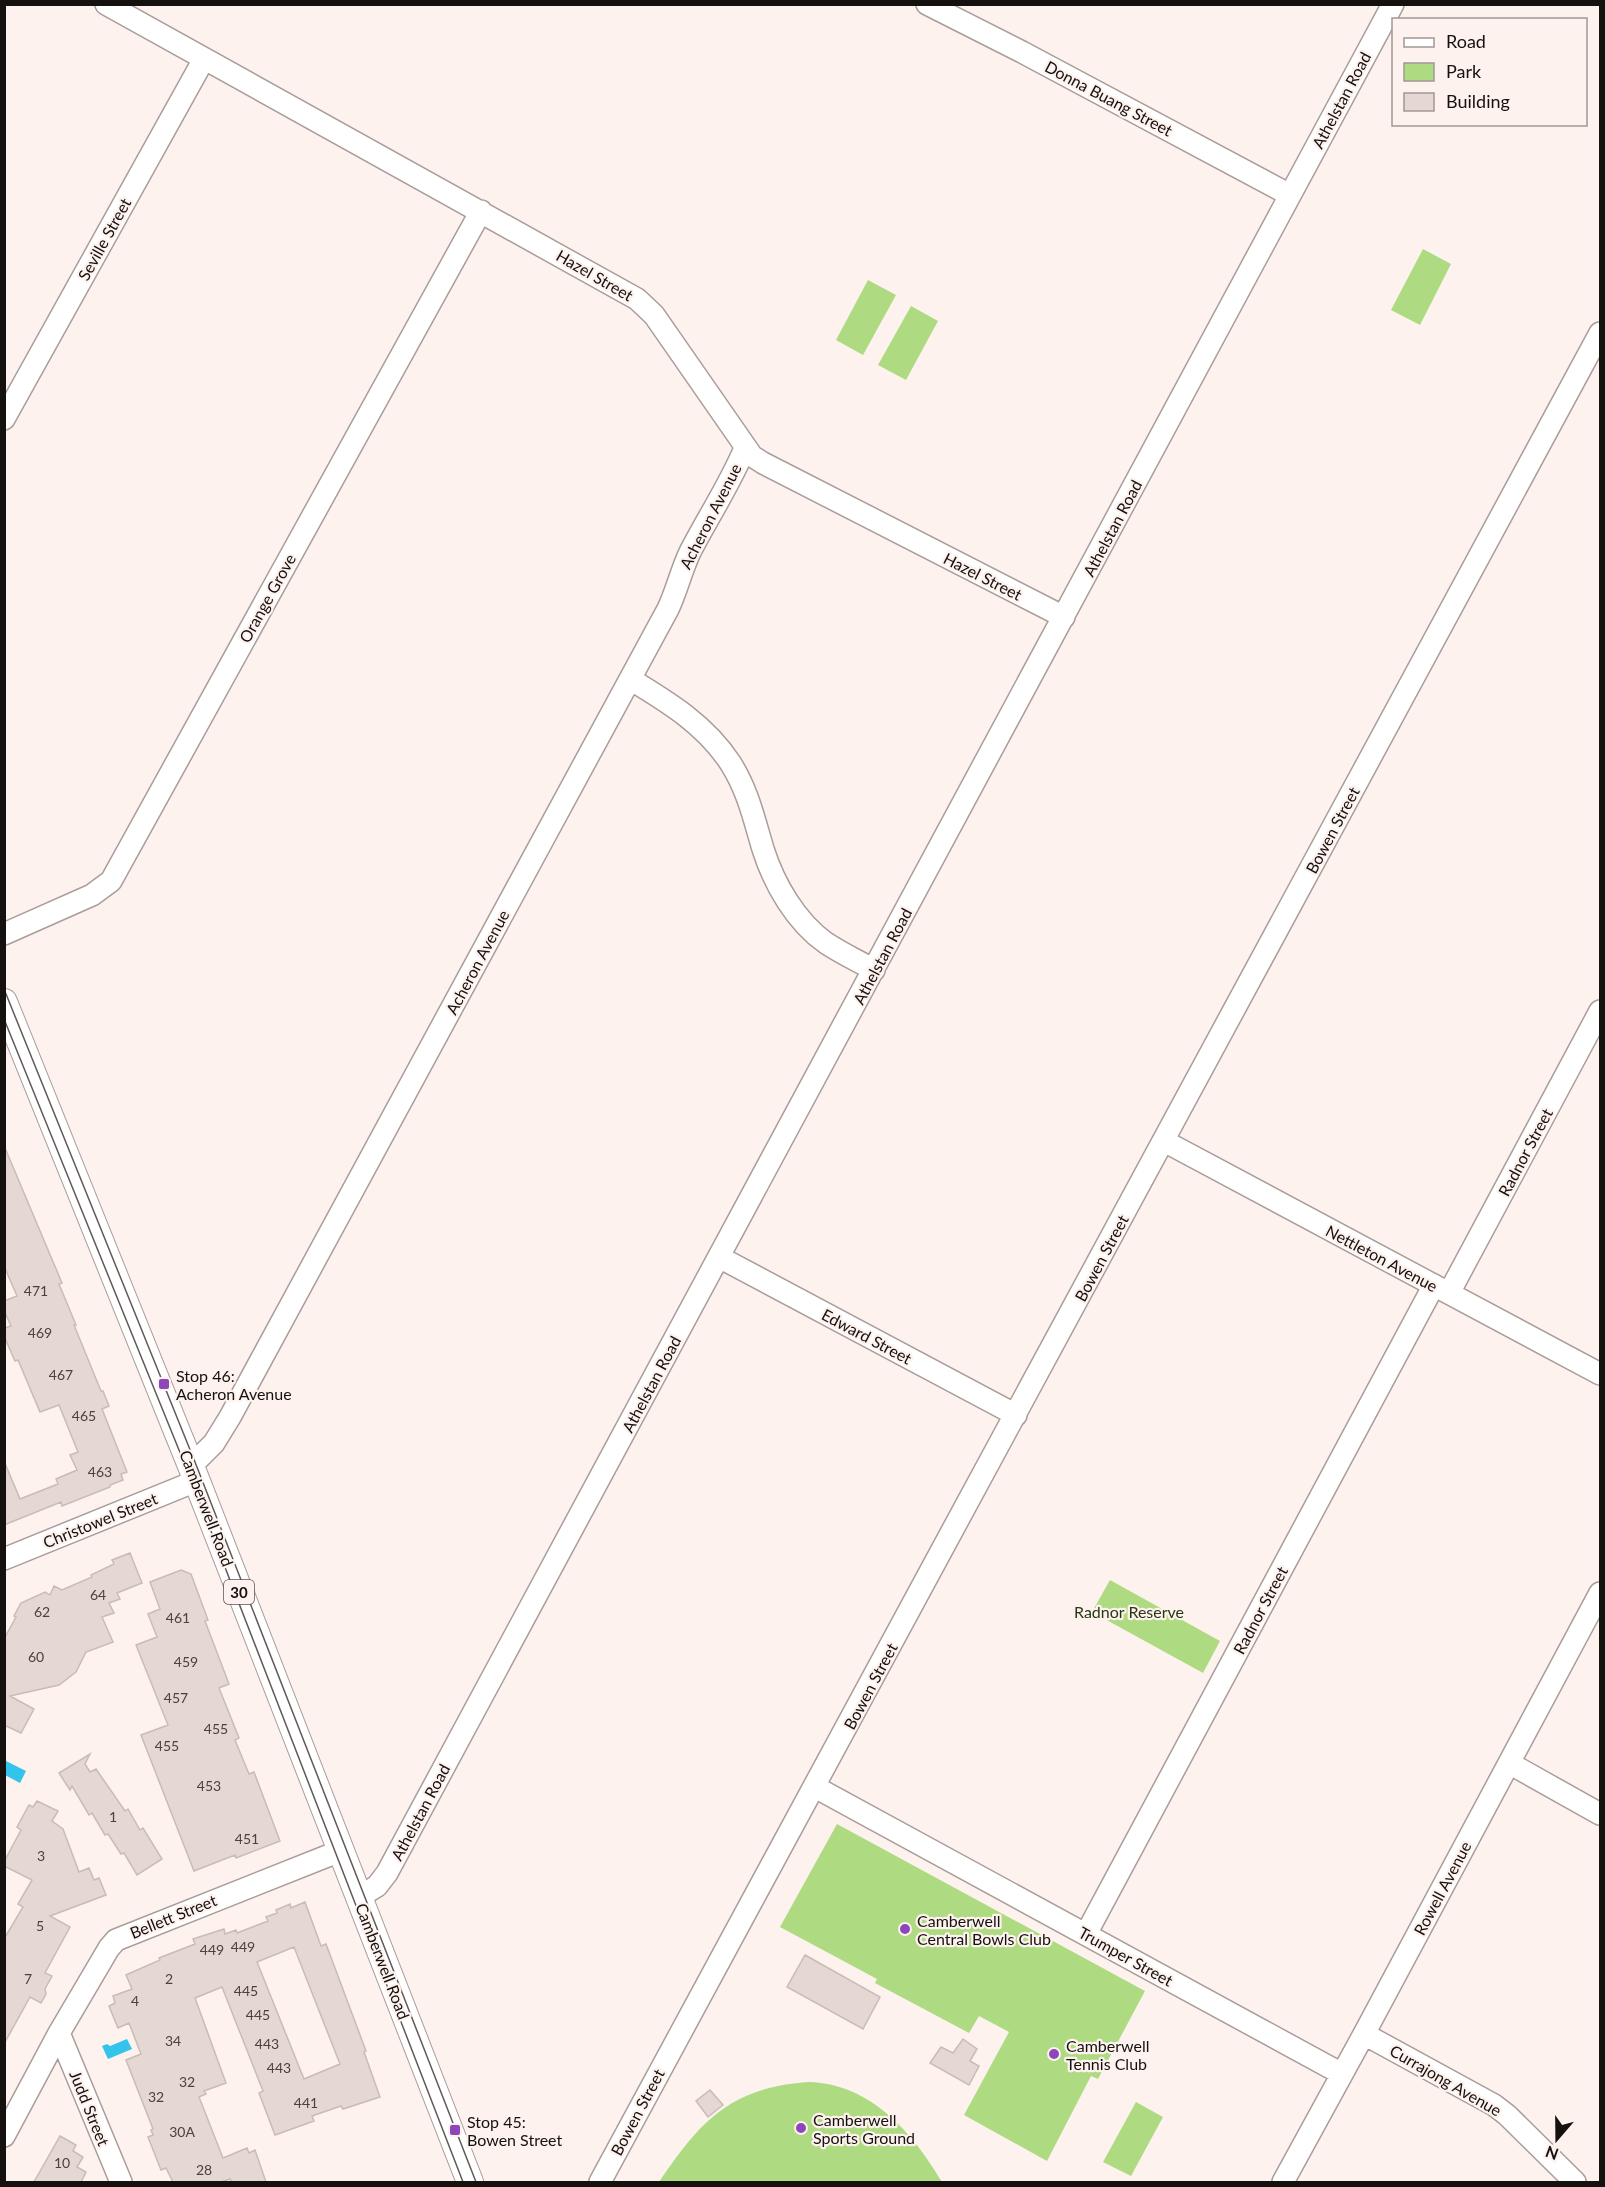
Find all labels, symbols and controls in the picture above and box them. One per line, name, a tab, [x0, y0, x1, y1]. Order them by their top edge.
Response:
legend	[1392, 18, 1587, 126]
text: Road	[1446, 30, 1486, 52]
street label: Athelstan Road	[1308, 49, 1374, 151]
street label: Donna Buang Street	[1042, 56, 1176, 140]
text: Park	[1446, 60, 1482, 82]
text: Building	[1446, 90, 1510, 112]
street label: Seville Street	[74, 194, 135, 284]
street label: Hazel Street	[553, 245, 637, 305]
street label: Acheron Avenue	[675, 460, 745, 572]
street label: Athelstan Road	[1079, 477, 1145, 579]
street label: Hazel Street	[941, 548, 1026, 604]
street label: Orange Grove	[235, 550, 299, 646]
street label: Bowen Street	[1301, 783, 1363, 877]
street label: Athelstan Road	[849, 905, 915, 1007]
street label: Acheron Avenue	[441, 906, 513, 1018]
street label: Radnor Street	[1494, 1105, 1556, 1199]
street label: Bowen Street	[1070, 1211, 1132, 1305]
street label: Nettleton Avenue	[1323, 1221, 1441, 1295]
house number: 471	[24, 1282, 48, 1299]
street label: Edward Street	[819, 1304, 915, 1368]
house number: 469	[28, 1324, 52, 1341]
street label: Athelstan Road	[618, 1333, 684, 1435]
house number: 467	[49, 1366, 73, 1383]
place label: Stop 46: Acheron Avenue	[176, 1366, 292, 1403]
marker: Stop 46: Acheron Avenue	[157, 1377, 171, 1391]
house number: 465	[72, 1407, 96, 1424]
street label: Camberwell Road	[176, 1447, 238, 1569]
house number: 463	[88, 1463, 112, 1480]
street label: Christowel Street	[40, 1488, 160, 1552]
street label: Radnor Street	[1229, 1563, 1291, 1657]
road number: 30	[224, 1580, 254, 1604]
house number: 64	[90, 1586, 106, 1603]
park label: Radnor Reserve	[1074, 1602, 1184, 1621]
house number: 62	[34, 1603, 50, 1620]
house number: 461	[166, 1609, 190, 1626]
street label: Bowen Street	[839, 1639, 901, 1733]
house number: 60	[28, 1648, 44, 1665]
house number: 459	[174, 1653, 198, 1670]
house number: 457	[164, 1689, 188, 1706]
house number: 455	[204, 1720, 228, 1737]
house number: 455	[155, 1737, 179, 1754]
street label: Athelstan Road	[387, 1761, 453, 1863]
house number: 453	[197, 1777, 221, 1794]
house number: 1	[109, 1808, 117, 1825]
house number: 451	[235, 1830, 259, 1847]
street label: Rowell Avenue	[1409, 1838, 1475, 1938]
house number: 3	[37, 1847, 45, 1864]
street label: Bellett Street	[127, 1890, 219, 1942]
street label: Camberwell Road	[352, 1900, 414, 2022]
place label: Camberwell Central Bowls Club	[917, 1911, 1051, 1948]
house number: 5	[36, 1917, 44, 1934]
marker: Camberwell Central Bowls Club	[898, 1922, 912, 1936]
street label: Trumper Street	[1076, 1922, 1177, 1990]
house number: 449	[231, 1938, 255, 1955]
house number: 449	[200, 1941, 224, 1958]
house number: 7	[24, 1970, 32, 1987]
house number: 2	[165, 1970, 173, 1987]
house number: 445	[234, 1982, 258, 1999]
house number: 4	[131, 1992, 139, 2009]
house number: 445	[246, 2006, 270, 2023]
house number: 34	[165, 2032, 181, 2049]
house number: 443	[255, 2035, 279, 2052]
place label: Camberwell Tennis Club	[1066, 2036, 1150, 2073]
street label: Currajong Avenue	[1387, 2040, 1505, 2120]
marker: Camberwell Tennis Club	[1047, 2047, 1061, 2061]
house number: 443	[267, 2059, 291, 2076]
street label: Bowen Street	[606, 2065, 668, 2159]
street label: Judd Street	[66, 2068, 114, 2149]
house number: 32	[179, 2073, 195, 2090]
house number: 32	[148, 2088, 164, 2105]
house number: 441	[294, 2094, 318, 2111]
north arrow	[1527, 2109, 1587, 2169]
place label: Camberwell Sports Ground	[813, 2110, 915, 2147]
place label: Stop 45: Bowen Street	[467, 2112, 562, 2149]
marker: Camberwell Sports Ground	[794, 2121, 808, 2135]
house number: 30A	[169, 2123, 195, 2140]
marker: Stop 45: Bowen Street	[448, 2123, 462, 2137]
text: N	[1543, 2143, 1561, 2165]
house number: 10	[54, 2154, 70, 2171]
house number: 28	[196, 2161, 212, 2178]

